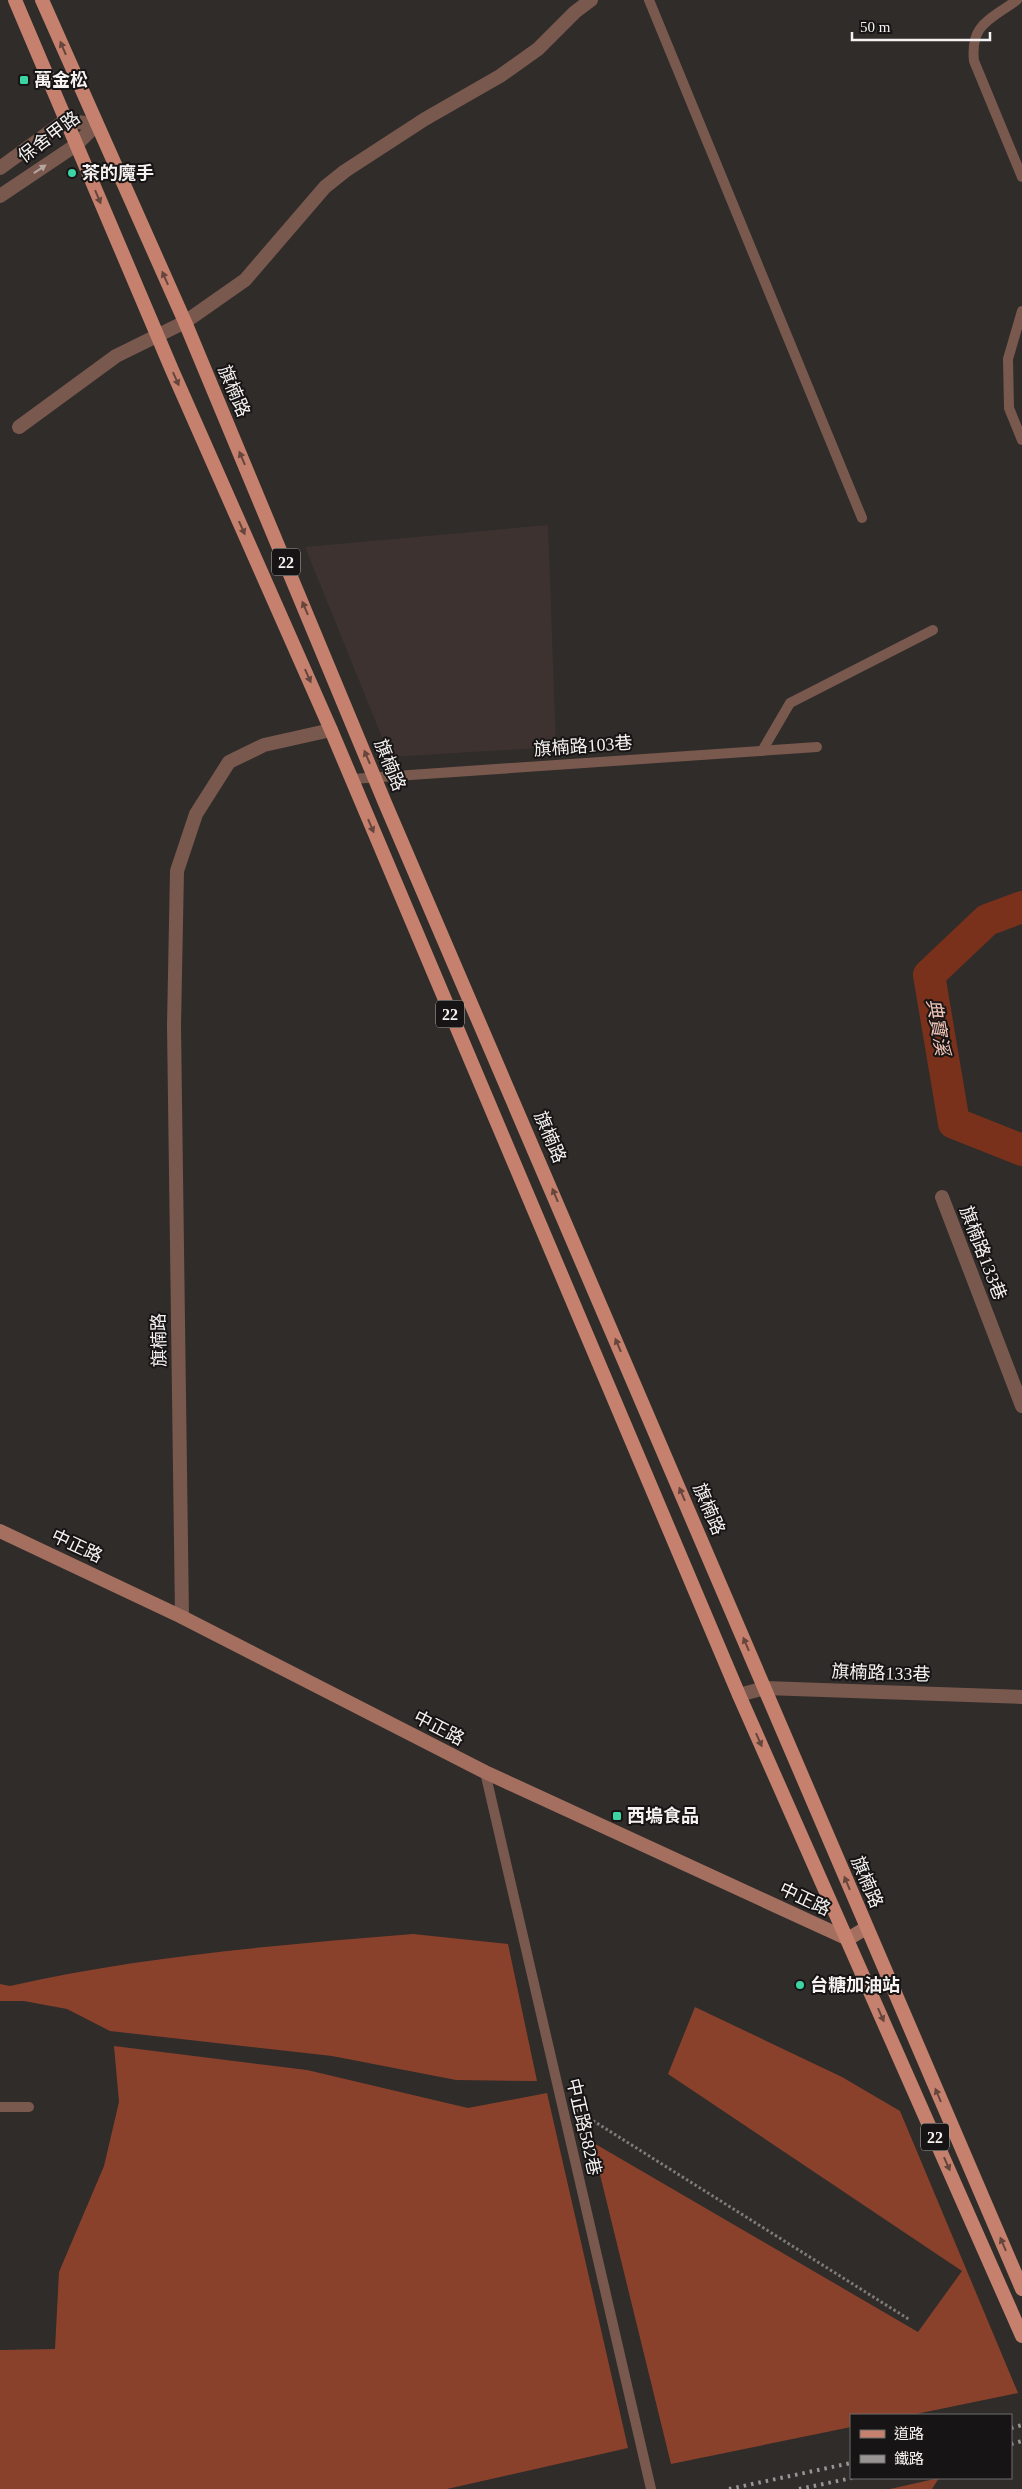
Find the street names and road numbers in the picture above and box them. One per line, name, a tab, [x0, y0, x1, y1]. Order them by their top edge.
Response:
street label: 保舍甲路	[14, 107, 84, 167]
street label: 旗楠路	[214, 362, 254, 420]
road number: 22	[272, 548, 300, 576]
street label: 旗楠路103巷	[533, 733, 633, 759]
street label: 旗楠路	[371, 736, 409, 794]
road number: 22	[436, 1001, 464, 1028]
street label: 旗楠路	[530, 1108, 570, 1166]
street label: 旗楠路133巷	[956, 1203, 1010, 1303]
street label: 旗楠路	[149, 1313, 169, 1367]
street label: 旗楠路	[689, 1480, 729, 1538]
street label: 中正路	[48, 1526, 106, 1566]
street label: 旗楠路133巷	[831, 1661, 931, 1685]
street label: 中正路	[410, 1707, 468, 1749]
street label: 旗楠路	[847, 1853, 887, 1911]
street label: 中正路	[776, 1879, 834, 1919]
street label: 中正路582巷	[563, 2077, 605, 2177]
road number: 22	[921, 2124, 949, 2150]

